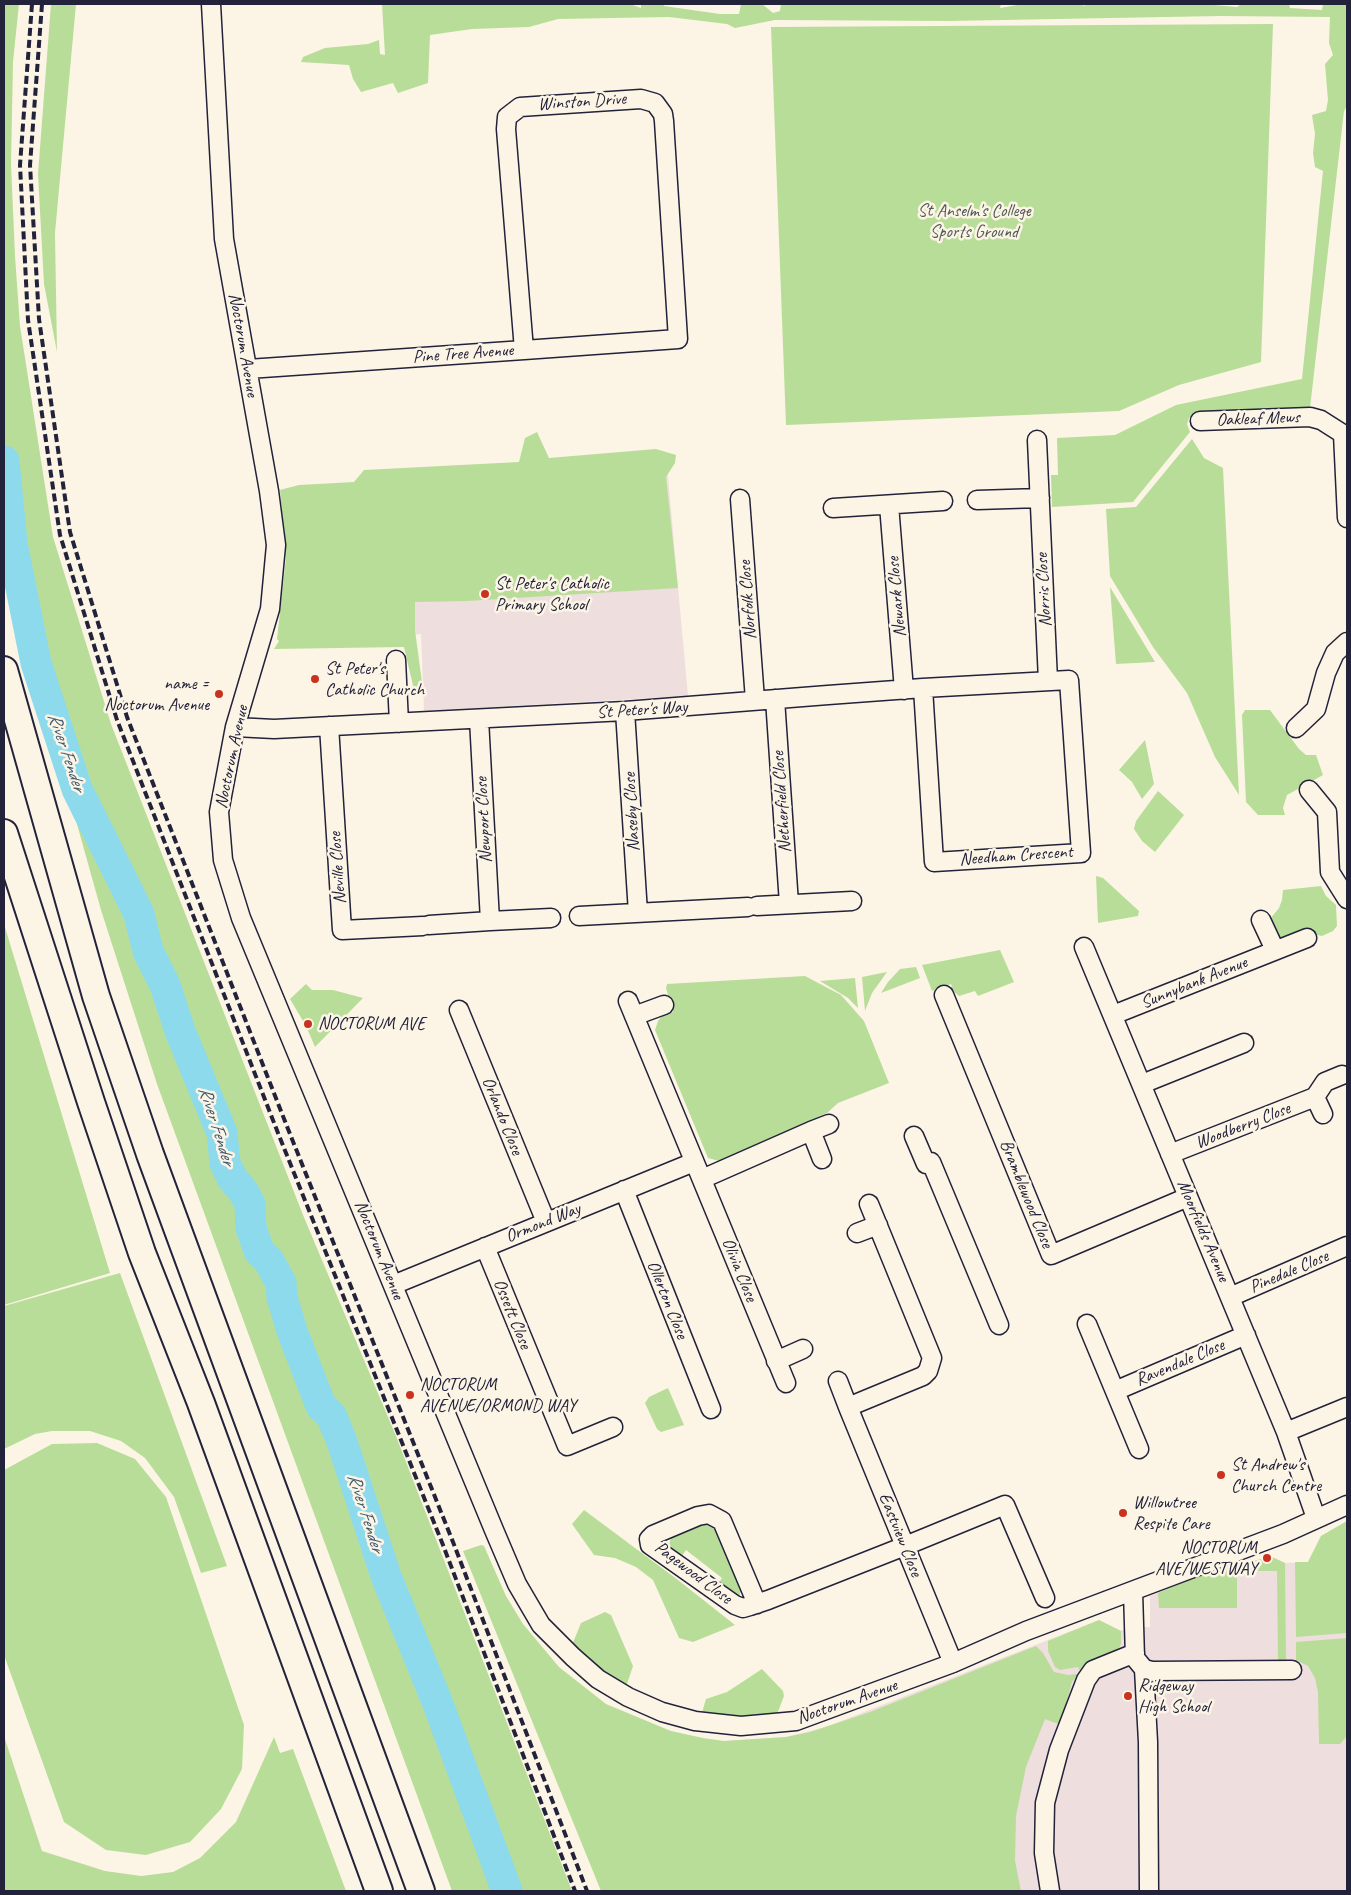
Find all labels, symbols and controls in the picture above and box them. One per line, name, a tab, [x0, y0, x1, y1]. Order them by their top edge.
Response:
street label: Winston Drive	[537, 88, 627, 116]
park label: St Anselm's College Sports Ground	[917, 200, 1031, 242]
street label: Noctorum Avenue	[223, 292, 263, 398]
street label: Pine Tree Avenue	[412, 340, 514, 368]
street label: Oakleaf Mews	[1216, 407, 1300, 431]
street label: Norris Close	[1031, 553, 1057, 627]
street label: Newark Close	[883, 556, 911, 638]
street label: Norfolk Close	[734, 560, 762, 640]
place label: St Peter's Catholic Primary School	[495, 573, 609, 616]
marker: St Peter's Catholic Primary School	[479, 588, 491, 600]
place label: St Peter's Catholic Church	[325, 658, 424, 701]
place label: name = Noctorum Avenue	[104, 673, 209, 716]
marker: St Peter's Catholic Church	[309, 673, 321, 685]
marker: name = Noctorum Avenue	[213, 688, 225, 700]
street label: St Peter's Way	[596, 696, 688, 724]
street label: Noctorum Avenue	[211, 704, 253, 810]
water label: River Fender	[42, 710, 90, 794]
street label: Netherfield Close	[768, 750, 796, 854]
street label: Naseby Close	[619, 772, 645, 852]
street label: Newport Close	[471, 776, 497, 864]
street label: Neville Close	[325, 831, 351, 905]
street label: Needham Crescent	[959, 841, 1073, 871]
street label: Sunnybank Avenue	[1138, 952, 1250, 1014]
place label: NOCTORUM AVE	[318, 1013, 425, 1035]
marker: NOCTORUM AVE	[302, 1018, 314, 1030]
street label: Orlando Close	[477, 1074, 527, 1158]
water label: River Fender	[193, 1084, 239, 1168]
street label: Woodberry Close	[1193, 1098, 1293, 1154]
street label: Bramblewood Close	[994, 1137, 1058, 1251]
street label: Moorfields Avenue	[1172, 1177, 1234, 1285]
street label: Noctorum Avenue	[349, 1197, 409, 1303]
street label: Ormond Way	[502, 1198, 584, 1248]
street label: Olivia Close	[716, 1235, 762, 1305]
street label: Pinedale Close	[1246, 1246, 1332, 1298]
street label: Ollerton Close	[642, 1258, 692, 1342]
street label: Ossett Close	[488, 1276, 536, 1352]
street label: Ravendale Close	[1132, 1335, 1228, 1391]
place label: NOCTORUM AVENUE/ORMOND WAY	[420, 1374, 576, 1416]
marker: NOCTORUM AVENUE/ORMOND WAY	[404, 1389, 416, 1401]
place label: St Andrew's Church Centre	[1231, 1454, 1321, 1496]
marker: St Andrew's Church Centre	[1215, 1469, 1227, 1481]
water label: River Fender	[342, 1471, 388, 1555]
street label: Eastview Close	[873, 1490, 927, 1580]
place label: Willowtree Respite Care	[1133, 1492, 1209, 1535]
marker: Willowtree Respite Care	[1117, 1507, 1129, 1519]
street label: Pagewood Close	[650, 1537, 736, 1609]
place label: NOCTORUM AVE/WESTWAY	[1155, 1537, 1257, 1580]
marker: NOCTORUM AVE/WESTWAY	[1261, 1552, 1273, 1564]
street label: Noctorum Avenue	[794, 1675, 900, 1729]
place label: Ridgeway High School	[1138, 1675, 1209, 1718]
marker: Ridgeway High School	[1122, 1690, 1134, 1702]

